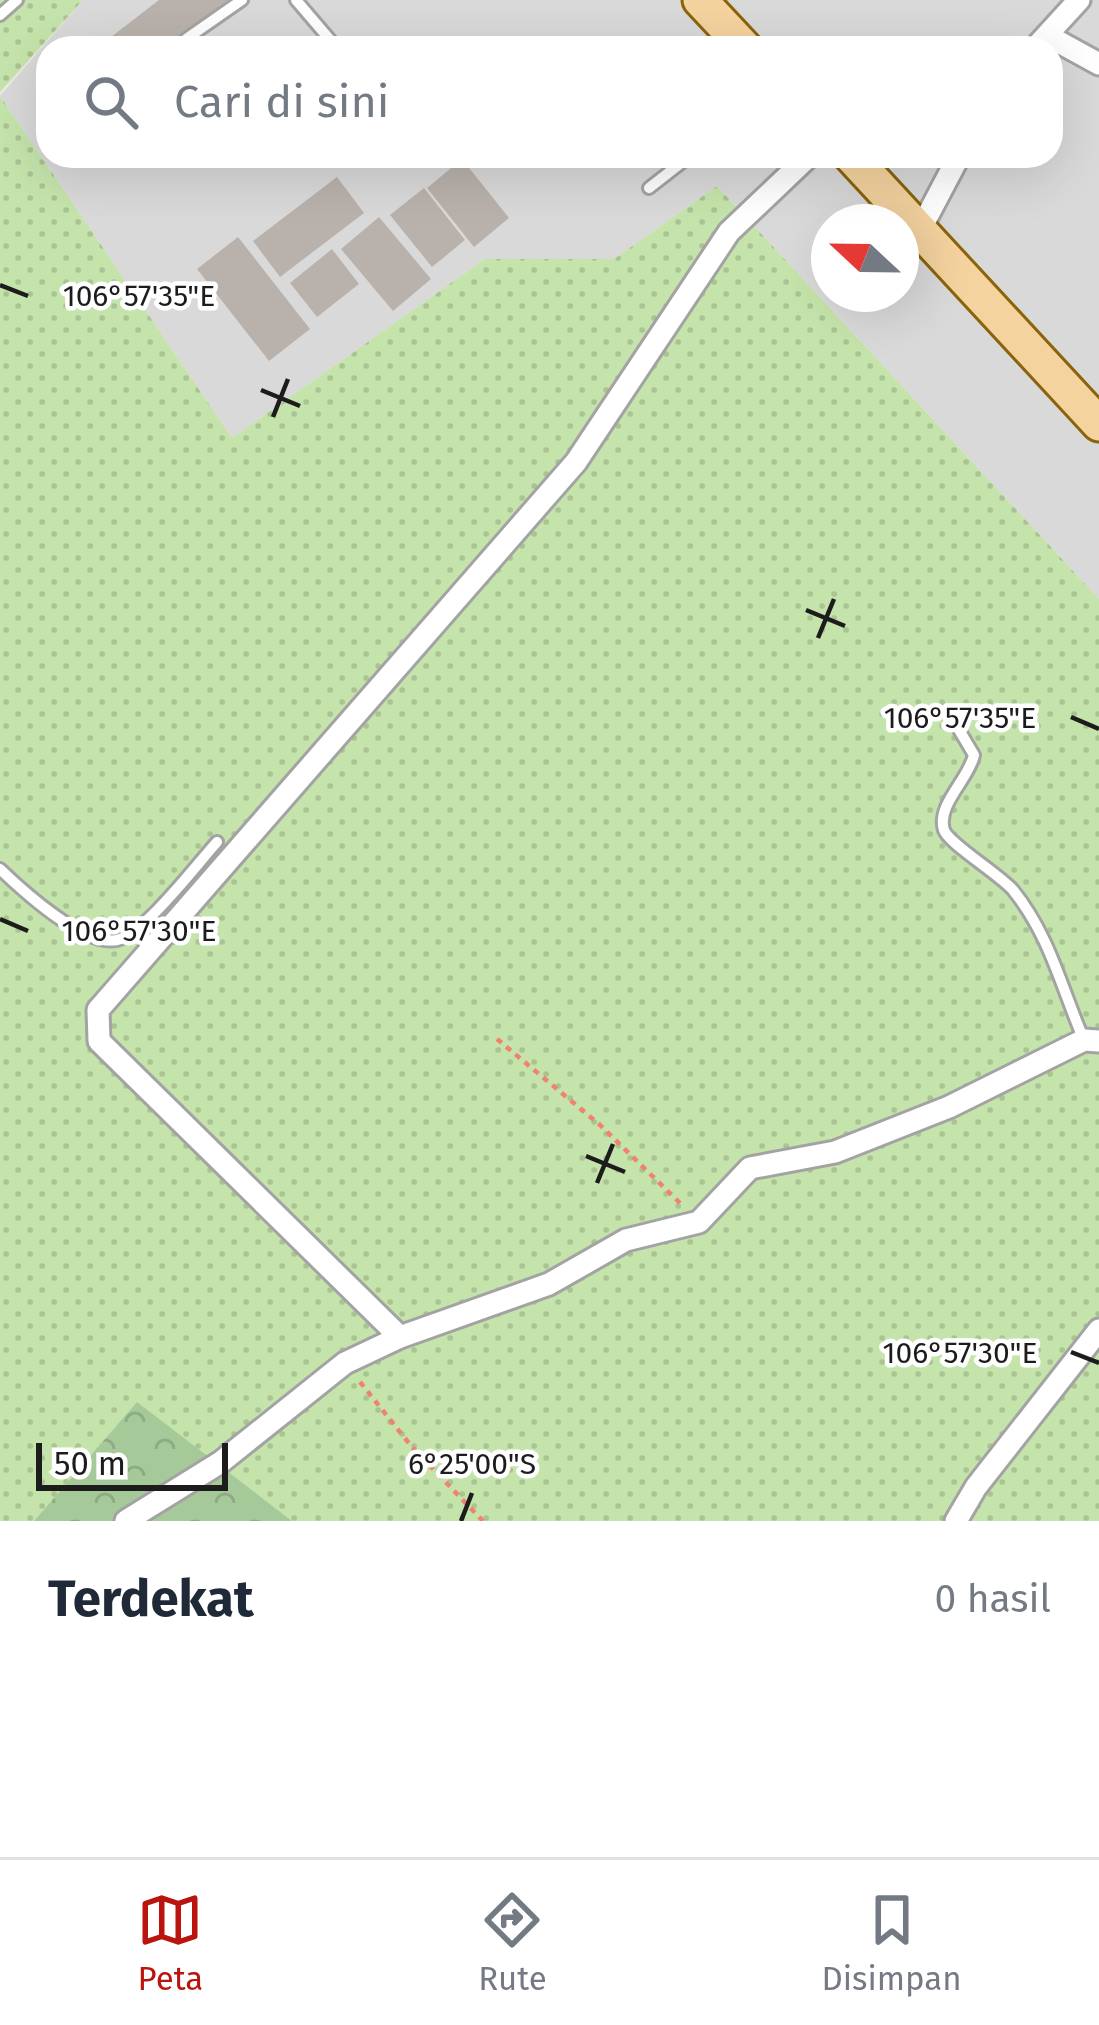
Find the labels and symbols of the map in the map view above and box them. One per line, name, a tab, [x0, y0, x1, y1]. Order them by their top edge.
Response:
north arrow	[811, 204, 919, 312]
text: 106°57'35"E	[63, 278, 215, 314]
text: 106°57'35"E	[884, 700, 1036, 736]
text: 106°57'30"E	[61, 913, 217, 949]
text: 106°57'30"E	[882, 1335, 1038, 1371]
scale bar	[36, 1437, 228, 1490]
text: 6°25'00"S	[408, 1446, 536, 1482]

